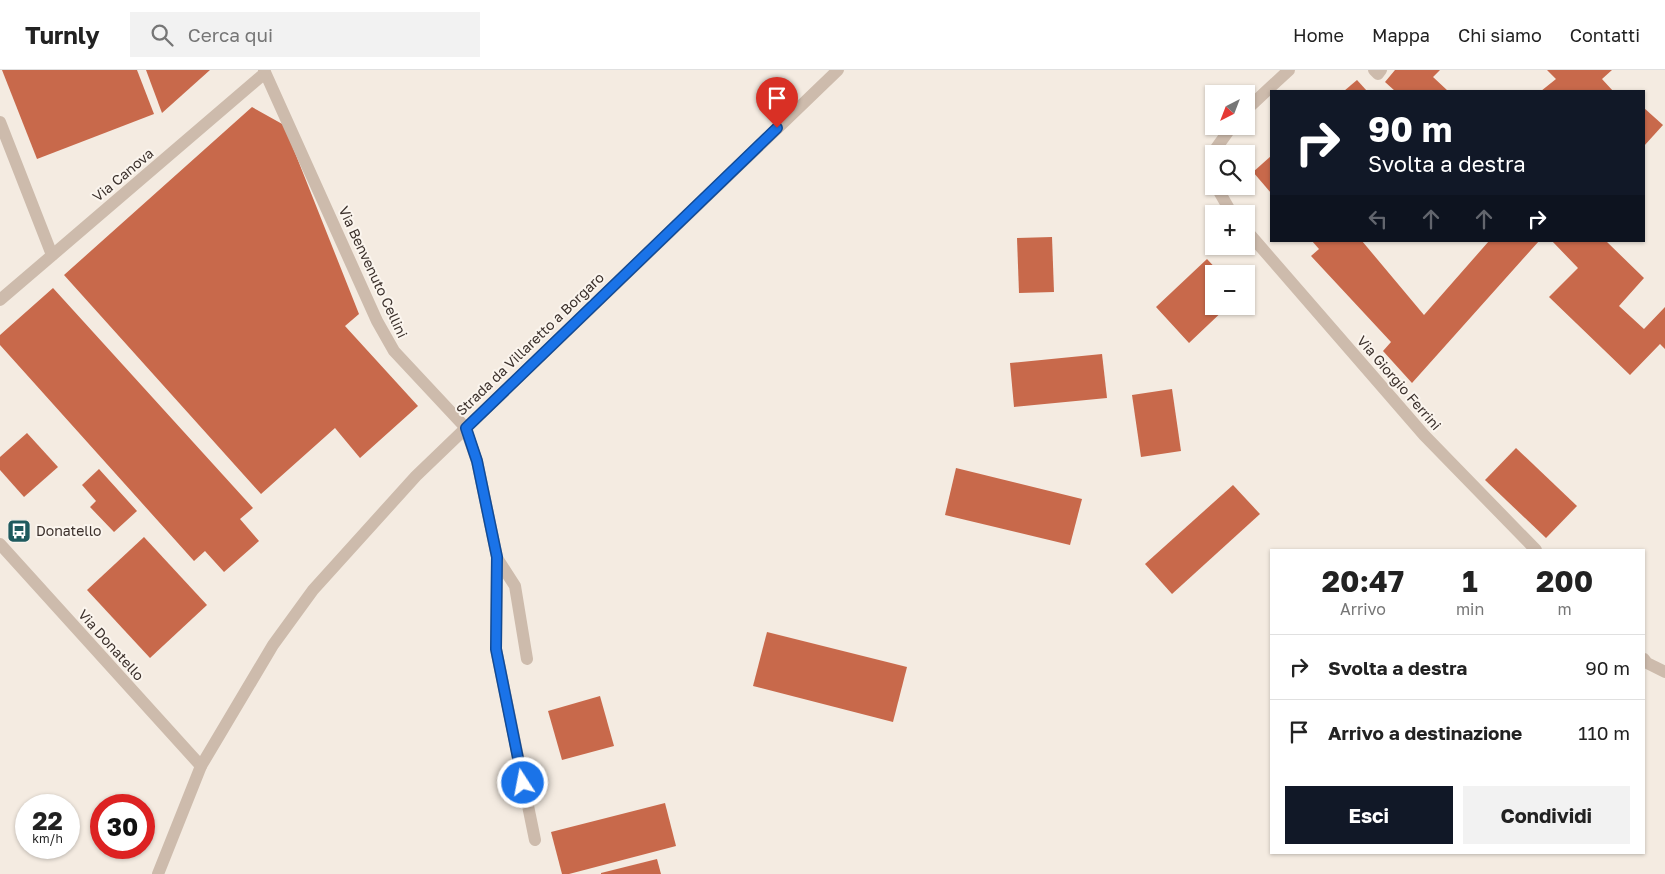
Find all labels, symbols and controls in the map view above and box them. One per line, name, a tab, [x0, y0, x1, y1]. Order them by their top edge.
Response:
search box	[130, 12, 480, 57]
text: Turnly	[25, 20, 100, 49]
icon: search	[148, 21, 176, 49]
text: Cerca qui	[188, 23, 273, 46]
text: Home	[1293, 24, 1344, 46]
text: Mappa	[1372, 24, 1430, 46]
text: Chi siamo	[1458, 24, 1542, 46]
text: Contatti	[1570, 24, 1640, 46]
pin	[756, 77, 798, 128]
icon: arrive	[763, 84, 791, 112]
north arrow	[1205, 85, 1255, 135]
map controls	[1205, 85, 1255, 315]
text: 90 m	[1368, 108, 1452, 150]
icon: right	[1285, 110, 1350, 175]
street label: Via Canova	[89, 144, 157, 205]
button: search	[1205, 145, 1255, 195]
text: Svolta a destra	[1368, 150, 1526, 177]
street label: Via Benvenuto Cellini	[335, 203, 411, 340]
button: +	[1205, 205, 1255, 255]
icon: left	[1364, 205, 1392, 233]
icon: ahead	[1417, 205, 1445, 233]
icon: ahead	[1470, 205, 1498, 233]
icon: right	[1523, 205, 1551, 233]
button: −	[1205, 265, 1255, 315]
street label: Strada da Villaretto a Borgaro	[452, 269, 607, 419]
street label: Via Giorgio Ferrini	[1354, 332, 1445, 433]
bus stop icon: Donatello	[6, 518, 32, 544]
place label: Donatello	[36, 522, 102, 539]
text: 20:47	[1322, 563, 1404, 599]
text: 1	[1462, 563, 1478, 599]
text: 200	[1536, 563, 1593, 599]
text: Arrivo	[1340, 599, 1386, 619]
text: min	[1456, 599, 1484, 619]
text: m	[1558, 599, 1572, 619]
street label: Via Donatello	[75, 606, 148, 684]
icon: right	[1285, 653, 1313, 681]
text: Svolta a destra	[1328, 656, 1467, 679]
text: 90 m	[1585, 656, 1630, 679]
icon: arrive	[1285, 718, 1313, 746]
text: Arrivo a destinazione	[1328, 721, 1522, 744]
text: 110 m	[1578, 721, 1630, 744]
position arrow	[496, 756, 548, 808]
button: Esci	[1285, 786, 1453, 844]
button: Condividi	[1463, 786, 1630, 844]
speed limit sign: 30	[90, 794, 155, 859]
text: 22	[32, 805, 63, 836]
text: km/h	[32, 831, 63, 846]

